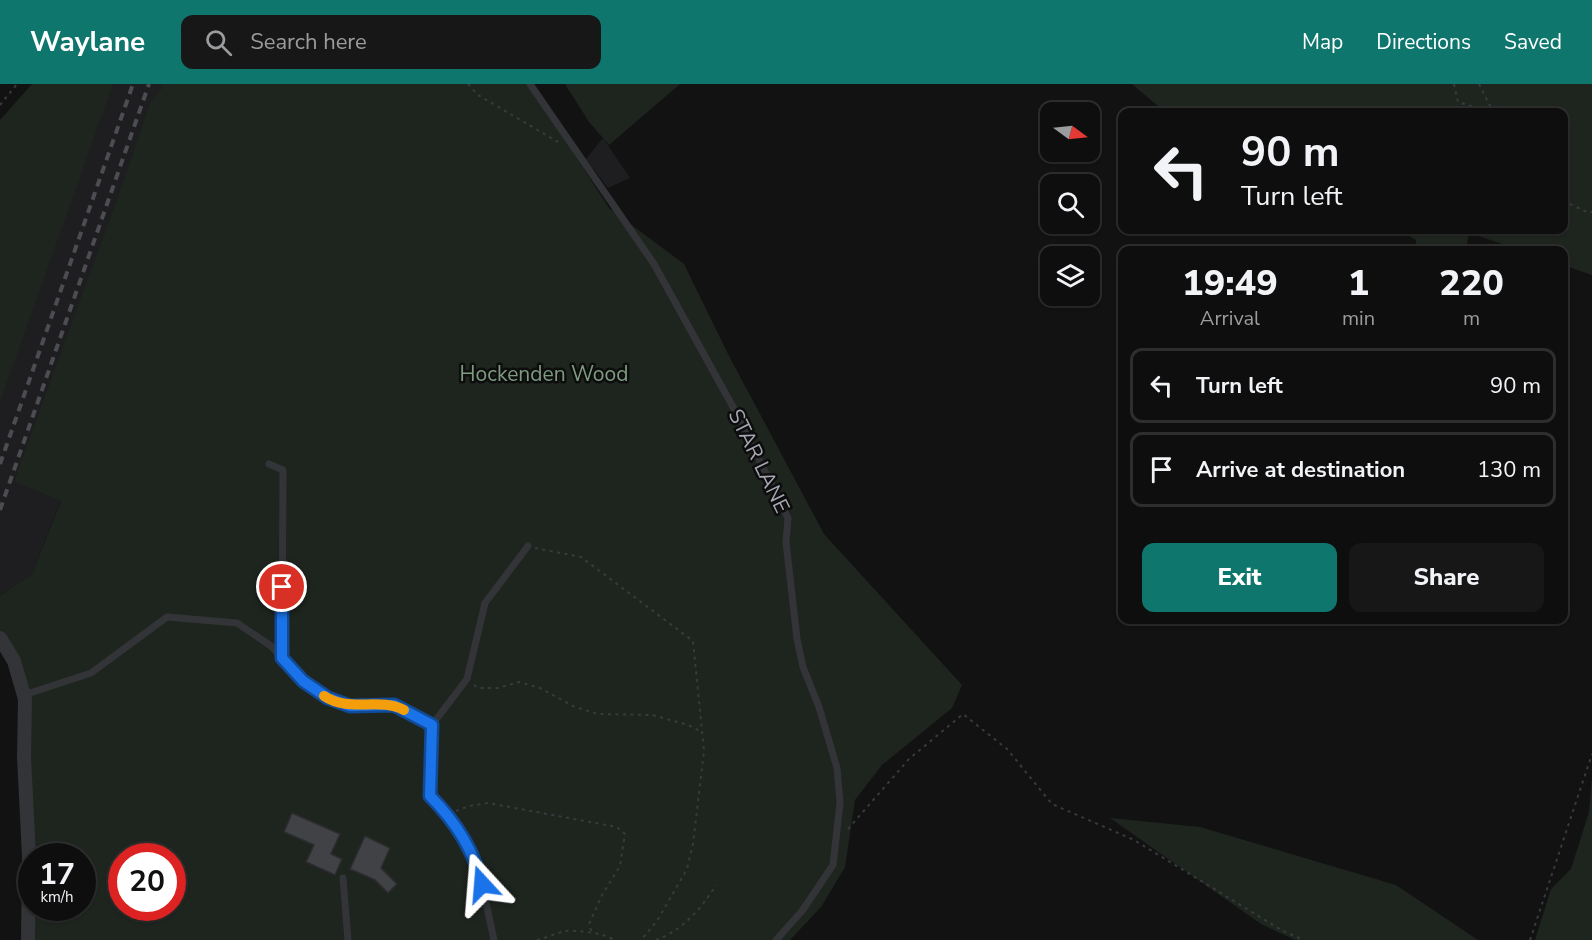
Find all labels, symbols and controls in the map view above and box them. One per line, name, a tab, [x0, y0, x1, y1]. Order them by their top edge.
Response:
search box	[181, 15, 601, 69]
text: Waylane	[30, 23, 145, 61]
icon: search	[202, 26, 235, 59]
text: Search here	[250, 27, 367, 57]
text: Map	[1302, 28, 1343, 56]
text: Directions	[1376, 28, 1471, 56]
text: Saved	[1504, 28, 1562, 56]
north arrow	[1040, 102, 1100, 162]
map controls	[1040, 102, 1100, 306]
text: 90 m	[1241, 124, 1340, 181]
icon: left	[1142, 132, 1220, 210]
button: search	[1040, 174, 1100, 234]
text: Turn left	[1241, 178, 1342, 215]
button: layers	[1040, 246, 1100, 306]
text: 19:49	[1182, 259, 1278, 308]
text: 1	[1348, 259, 1369, 308]
text: 220	[1439, 259, 1504, 308]
text: Arrival	[1200, 305, 1260, 332]
text: min	[1342, 305, 1375, 332]
text: m	[1463, 305, 1480, 332]
park label: Hockenden Wood	[460, 360, 628, 388]
icon: left	[1145, 369, 1178, 402]
text: Turn left	[1196, 371, 1283, 401]
text: 90 m	[1490, 371, 1541, 401]
street label: STAR LANE	[722, 404, 796, 518]
icon: arrive	[1145, 453, 1178, 486]
text: Arrive at destination	[1196, 455, 1405, 485]
text: 130 m	[1477, 455, 1541, 485]
button: Exit	[1142, 543, 1337, 612]
button: Share	[1349, 543, 1544, 612]
pin	[256, 561, 307, 612]
icon: arrive	[265, 570, 298, 603]
speed limit sign: 20	[108, 843, 186, 921]
position arrow	[450, 852, 514, 916]
text: 17	[39, 854, 75, 895]
text: km/h	[40, 887, 74, 907]

